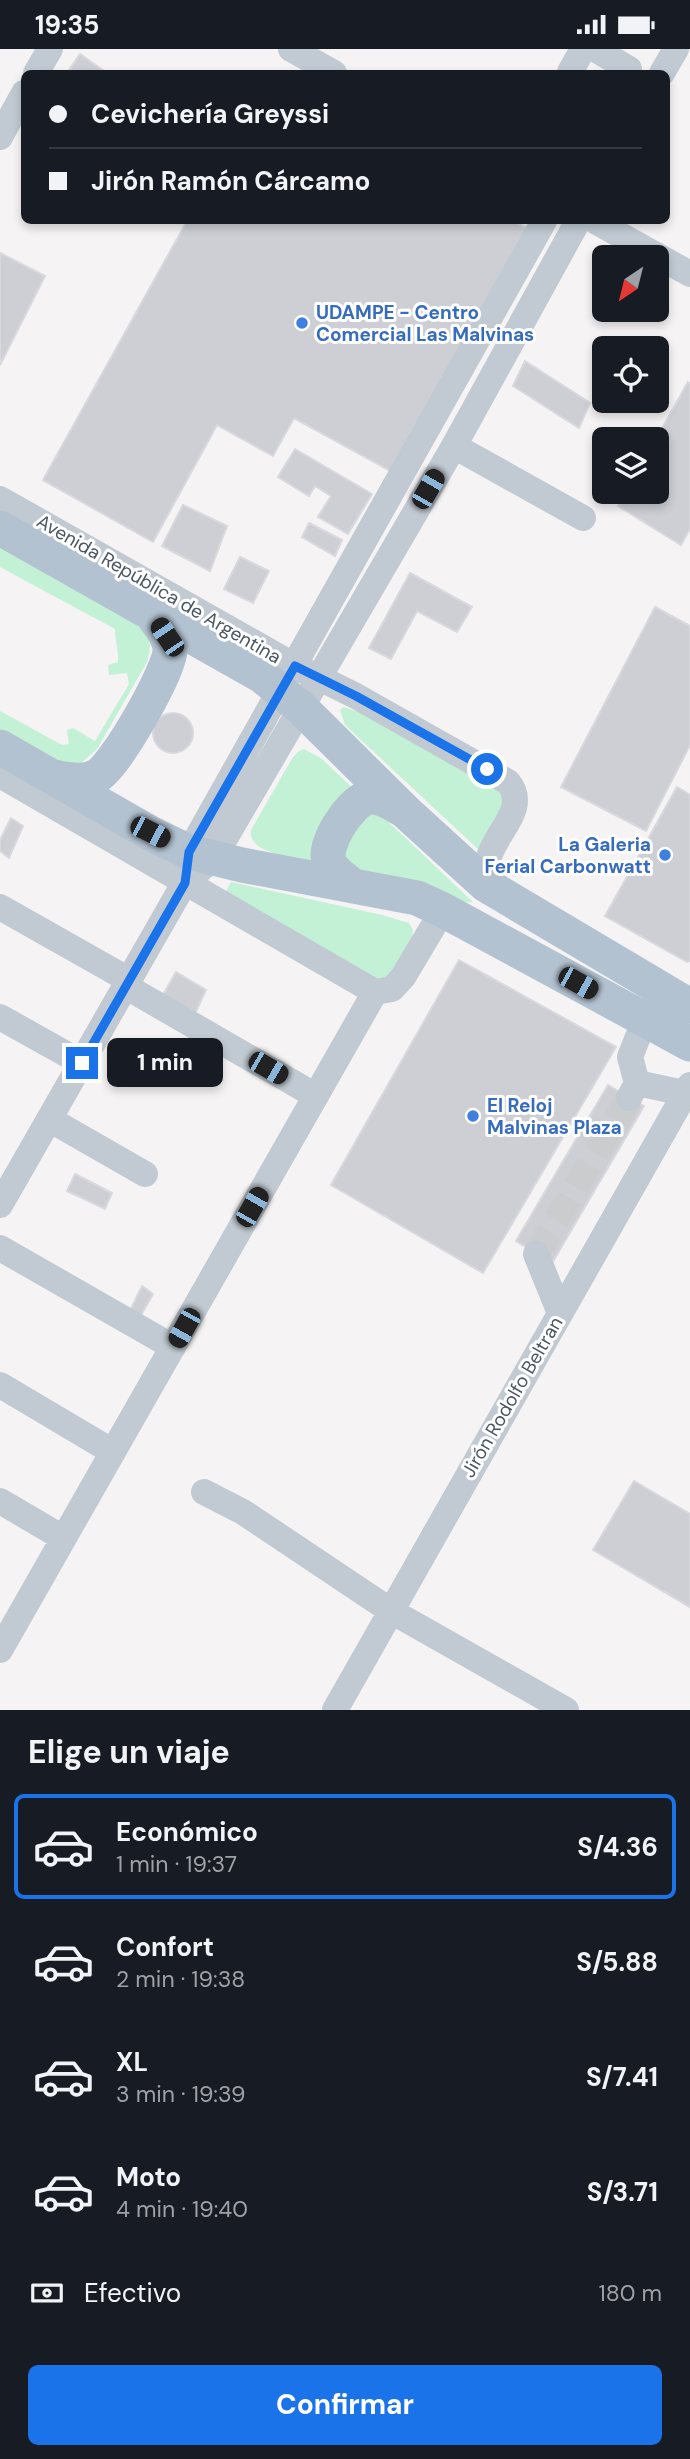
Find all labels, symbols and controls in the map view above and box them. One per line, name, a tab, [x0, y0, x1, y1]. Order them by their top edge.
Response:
text: 19:35	[35, 8, 99, 42]
text: Cevichería Greyssi	[91, 97, 329, 131]
text: Jirón Ramón Cárcamo	[91, 164, 370, 198]
north arrow	[592, 245, 668, 322]
map controls	[592, 245, 669, 504]
place label: UDAMPE - Centro Comercial Las Malvinas	[316, 300, 534, 347]
marker: UDAMPE - Centro Comercial Las Malvinas	[294, 315, 310, 331]
button: locate	[592, 336, 669, 413]
button: layers	[592, 427, 669, 504]
car	[409, 466, 448, 512]
street label: Avenida República de Argentina	[32, 509, 286, 669]
car	[147, 614, 188, 660]
route start	[471, 753, 503, 785]
car	[127, 813, 174, 851]
place label: La Galeria Ferial Carbonwatt	[485, 832, 651, 879]
marker: La Galeria Ferial Carbonwatt	[657, 847, 673, 863]
car	[555, 964, 602, 1002]
callout: 1 min	[106, 1039, 222, 1087]
route end	[66, 1047, 98, 1079]
text: 1 min	[137, 1047, 193, 1077]
car	[245, 1048, 292, 1088]
place label: El Reloj Malvinas Plaza	[487, 1093, 622, 1140]
marker: El Reloj Malvinas Plaza	[465, 1108, 481, 1124]
car	[233, 1184, 272, 1230]
car	[165, 1305, 204, 1351]
street label: Jirón Rodolfo Beltran	[456, 1312, 568, 1482]
text: Elige un viaje	[28, 1731, 230, 1773]
icon: car	[32, 1815, 95, 1878]
text: Económico	[116, 1815, 258, 1849]
text: S/4.36	[577, 1830, 658, 1864]
text: 1 min · 19:37	[116, 1849, 237, 1879]
icon: car	[32, 1930, 95, 1993]
text: Confort	[116, 1930, 214, 1964]
text: S/5.88	[576, 1945, 658, 1979]
text: 2 min · 19:38	[116, 1964, 245, 1994]
icon: car	[32, 2045, 95, 2108]
text: XL	[116, 2045, 148, 2079]
text: S/7.41	[586, 2060, 658, 2094]
text: 3 min · 19:39	[116, 2079, 245, 2109]
icon: car	[32, 2160, 95, 2223]
text: Moto	[116, 2160, 181, 2194]
text: S/3.71	[587, 2175, 658, 2209]
text: 4 min · 19:40	[116, 2194, 248, 2224]
icon: cash	[28, 2274, 66, 2312]
text: Efectivo	[84, 2276, 181, 2310]
text: 180 m	[598, 2278, 662, 2308]
button: Confirmar	[28, 2365, 662, 2445]

